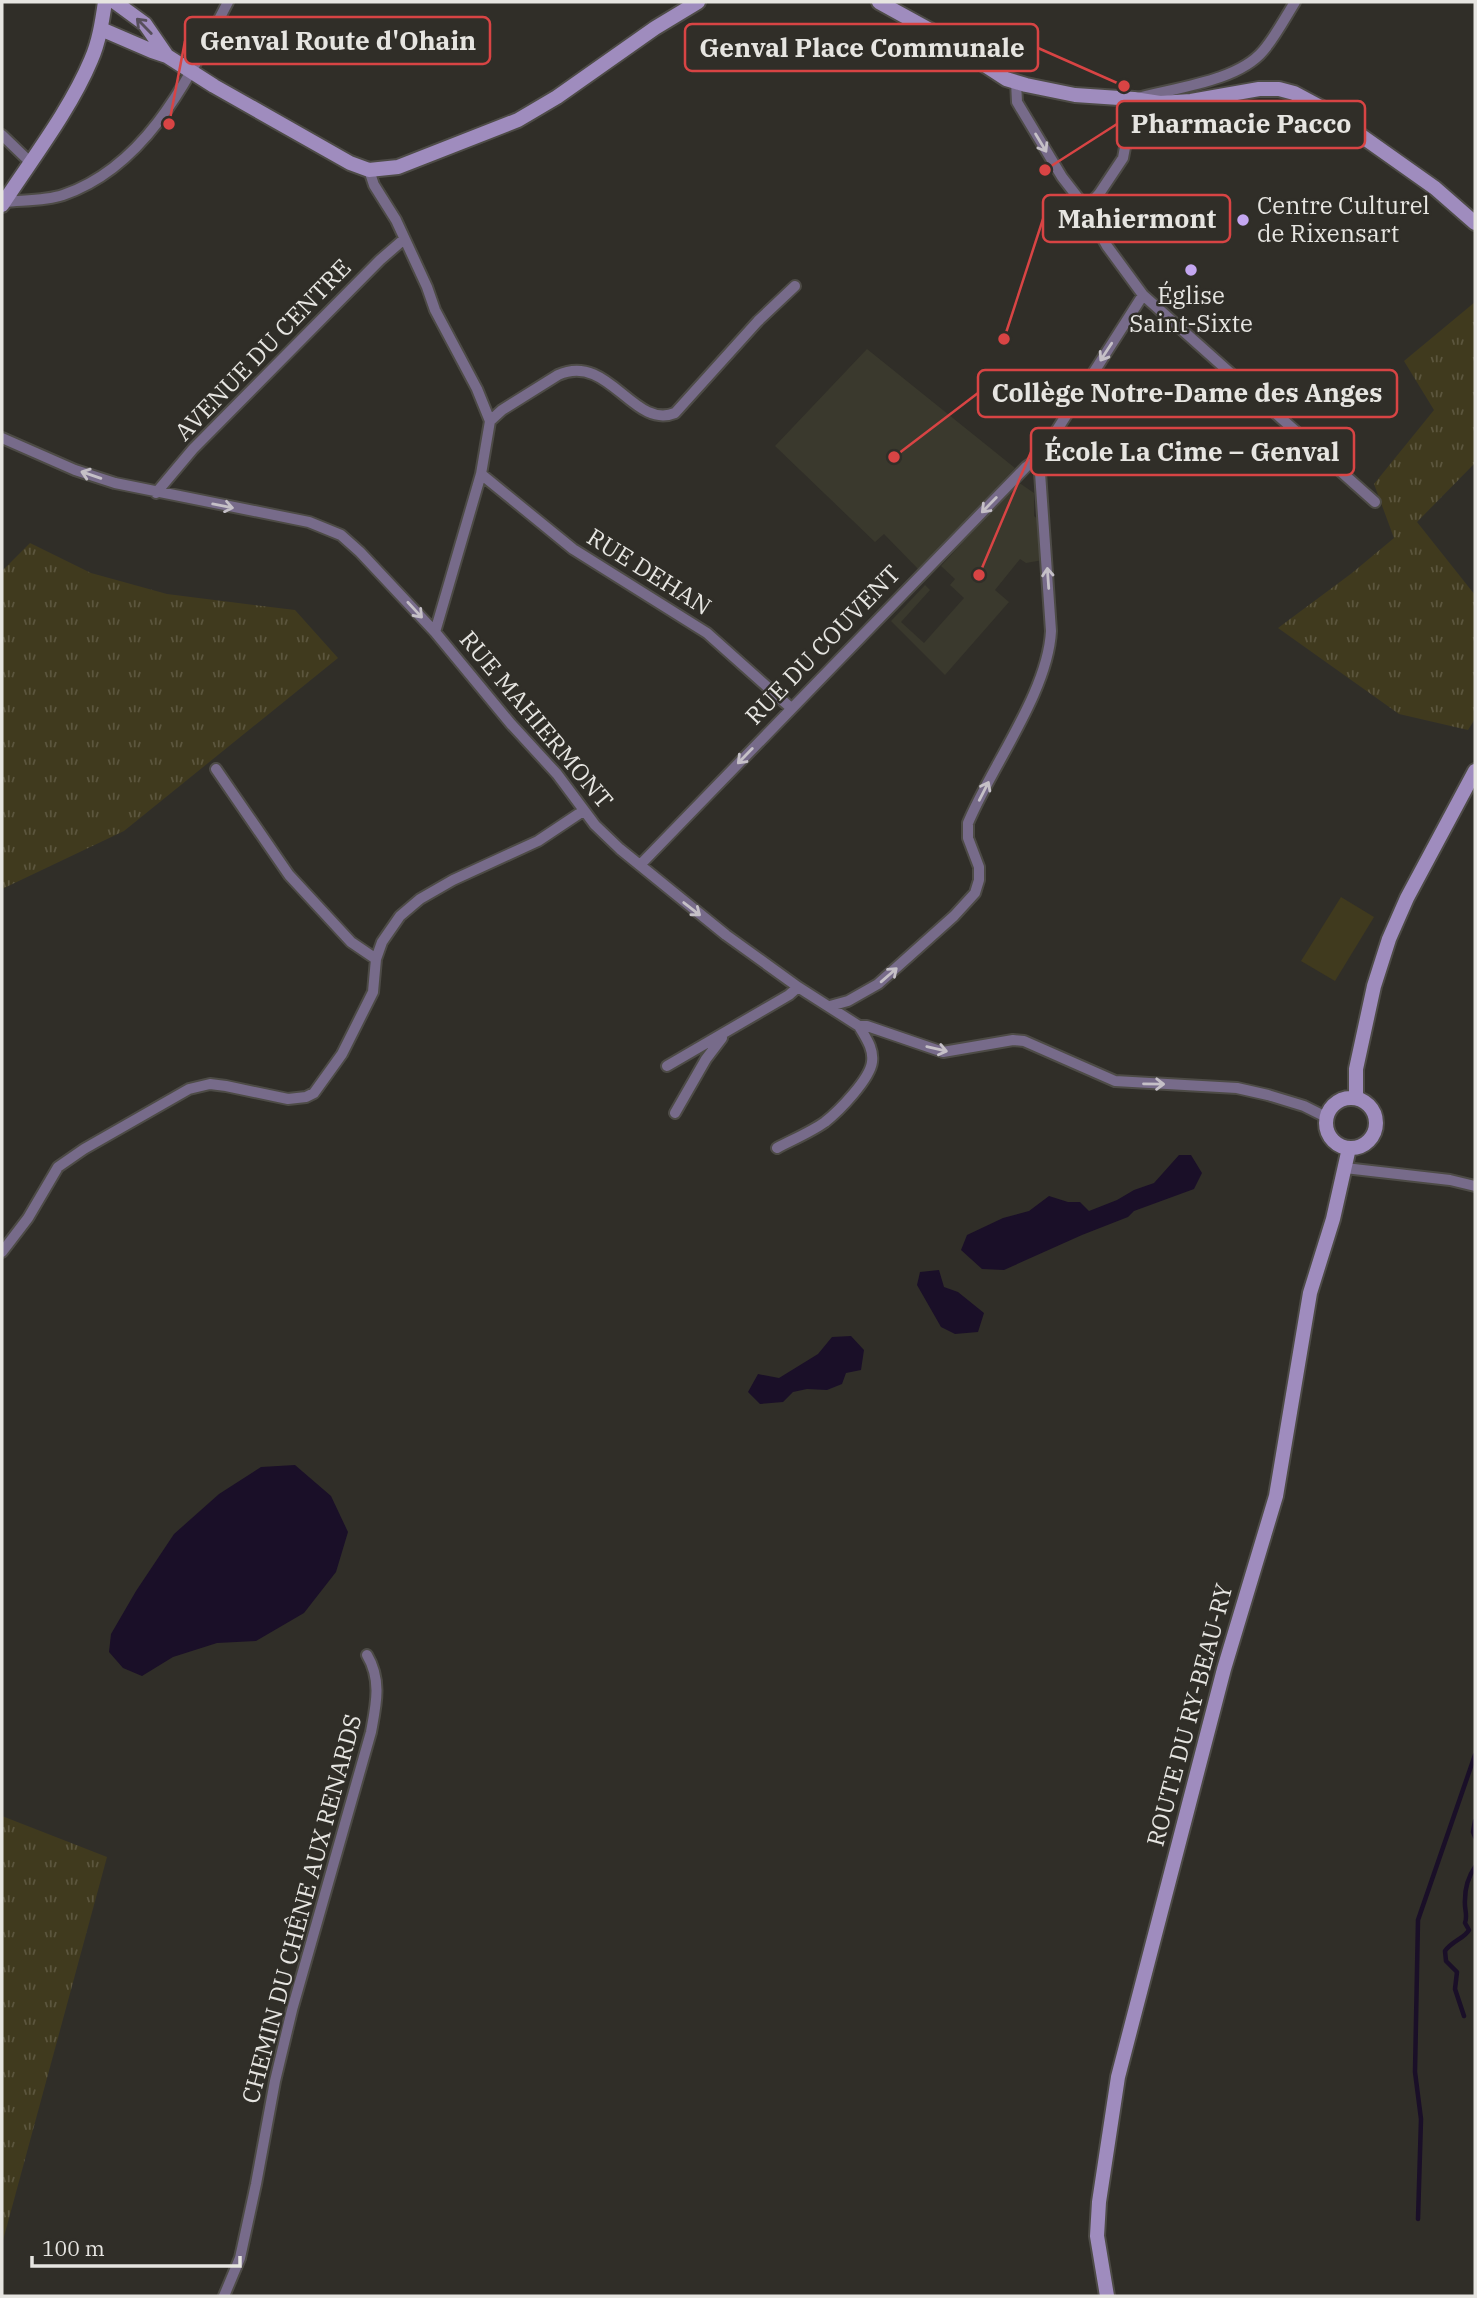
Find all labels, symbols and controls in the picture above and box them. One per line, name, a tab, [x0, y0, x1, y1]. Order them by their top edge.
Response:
one-way arrow	[136, 17, 153, 34]
callout: Genval Route d'Ohain	[185, 17, 490, 64]
text: Genval Route d'Ohain	[200, 23, 476, 57]
callout: Genval Place Communale	[685, 24, 1038, 71]
text: Genval Place Communale	[699, 30, 1025, 64]
callout: Pharmacie Pacco	[1117, 101, 1365, 148]
text: Pharmacie Pacco	[1131, 106, 1351, 140]
one-way arrow	[1035, 132, 1049, 152]
place label: Centre Culturel de Rixensart	[1257, 189, 1430, 249]
callout: Mahiermont	[1043, 195, 1230, 242]
text: Mahiermont	[1058, 201, 1217, 235]
marker: Centre Culturel de Rixensart	[1235, 212, 1251, 228]
street label: AVENUE DU CENTRE	[167, 252, 357, 447]
marker: Église Saint-Sixte	[1183, 262, 1199, 278]
place label: Église Saint-Sixte	[1129, 279, 1253, 339]
one-way arrow	[1099, 342, 1114, 361]
callout: Collège Notre-Dame des Anges	[978, 370, 1397, 417]
text: Collège Notre-Dame des Anges	[991, 375, 1383, 409]
callout: École La Cime – Genval	[1031, 428, 1354, 475]
text: École La Cime – Genval	[1045, 434, 1339, 468]
one-way arrow	[80, 468, 102, 480]
one-way arrow	[981, 496, 998, 513]
one-way arrow	[211, 500, 234, 514]
street label: RUE DEHAN	[581, 520, 718, 622]
street label: RUE DU COUVENT	[738, 558, 907, 731]
one-way arrow	[1041, 567, 1054, 590]
one-way arrow	[407, 601, 424, 618]
street label: RUE MAHIERMONT	[453, 624, 621, 815]
one-way arrow	[737, 747, 754, 764]
one-way arrow	[977, 781, 991, 801]
one-way arrow	[683, 902, 701, 917]
one-way arrow	[880, 967, 898, 983]
one-way arrow	[925, 1043, 948, 1056]
one-way arrow	[1142, 1077, 1165, 1091]
street label: ROUTE DU RY-BEAU-RY	[1139, 1580, 1240, 1850]
street label: CHEMIN DU CHÊNE AUX RENARDS	[234, 1711, 368, 2107]
scale bar	[32, 2224, 240, 2268]
text: 100 m	[42, 2234, 105, 2262]

